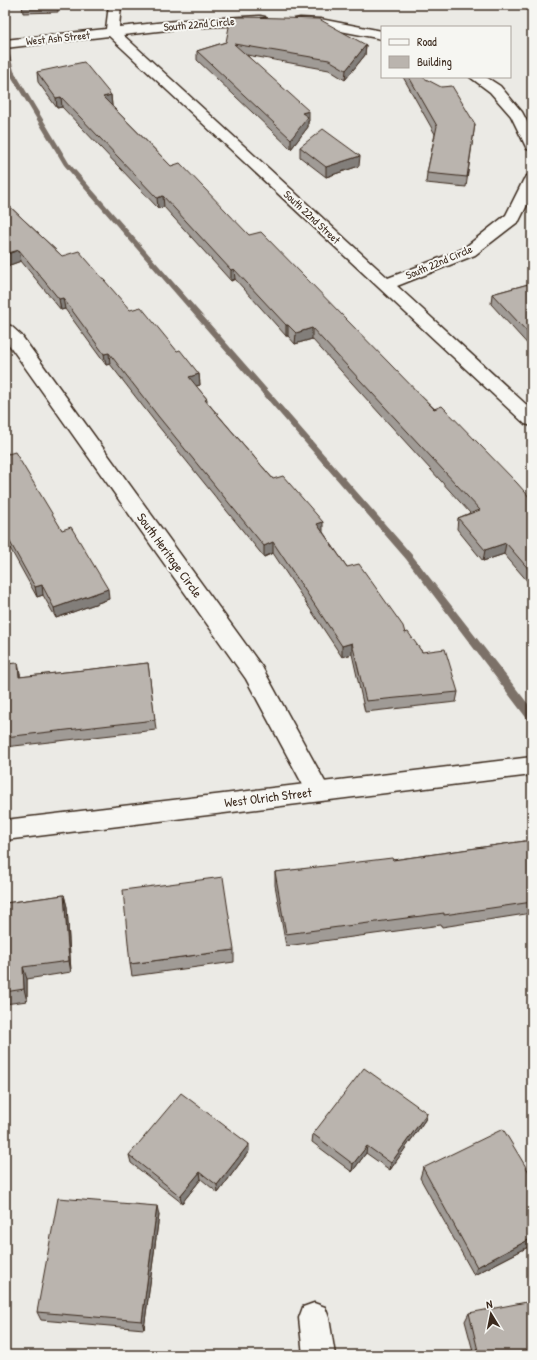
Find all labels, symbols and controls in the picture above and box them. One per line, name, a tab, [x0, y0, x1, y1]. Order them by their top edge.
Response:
street label: South 22nd Circle	[163, 14, 236, 34]
legend	[381, 26, 511, 78]
street label: West Ash Street	[25, 28, 91, 48]
text: Road	[417, 33, 437, 50]
text: Building	[417, 53, 452, 70]
street label: South 22nd Street	[281, 187, 343, 247]
street label: South 22nd Circle	[403, 241, 475, 282]
street label: South Heritage Circle	[133, 509, 207, 601]
street label: West Olrich Street	[223, 783, 313, 811]
north arrow	[471, 1294, 511, 1334]
text: N	[485, 1297, 494, 1312]

